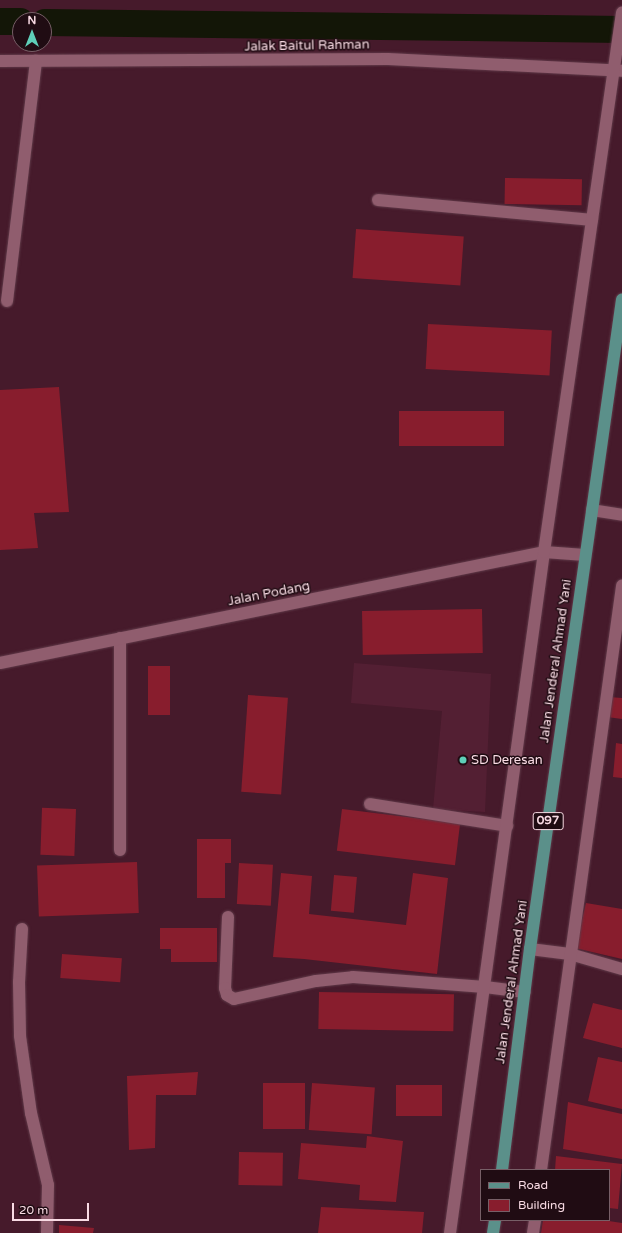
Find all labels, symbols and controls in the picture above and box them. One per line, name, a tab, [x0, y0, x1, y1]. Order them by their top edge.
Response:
north arrow	[12, 12, 52, 52]
text: N	[28, 14, 36, 27]
street label: Jalak Baitul Rahman	[244, 37, 370, 55]
street label: Jalan Podang	[227, 578, 311, 610]
street label: Jalan Jenderal Ahmad Yani	[537, 578, 575, 744]
place label: SD Deresan	[471, 752, 543, 768]
marker: SD Deresan	[458, 755, 468, 765]
road number: 097	[532, 811, 564, 831]
street label: Jalan Jenderal Ahmad Yani	[493, 899, 531, 1065]
legend	[480, 1169, 610, 1221]
text: Road	[518, 1178, 548, 1192]
scale bar	[14, 1195, 91, 1221]
text: Building	[518, 1198, 565, 1212]
text: 20 m	[19, 1203, 48, 1217]

